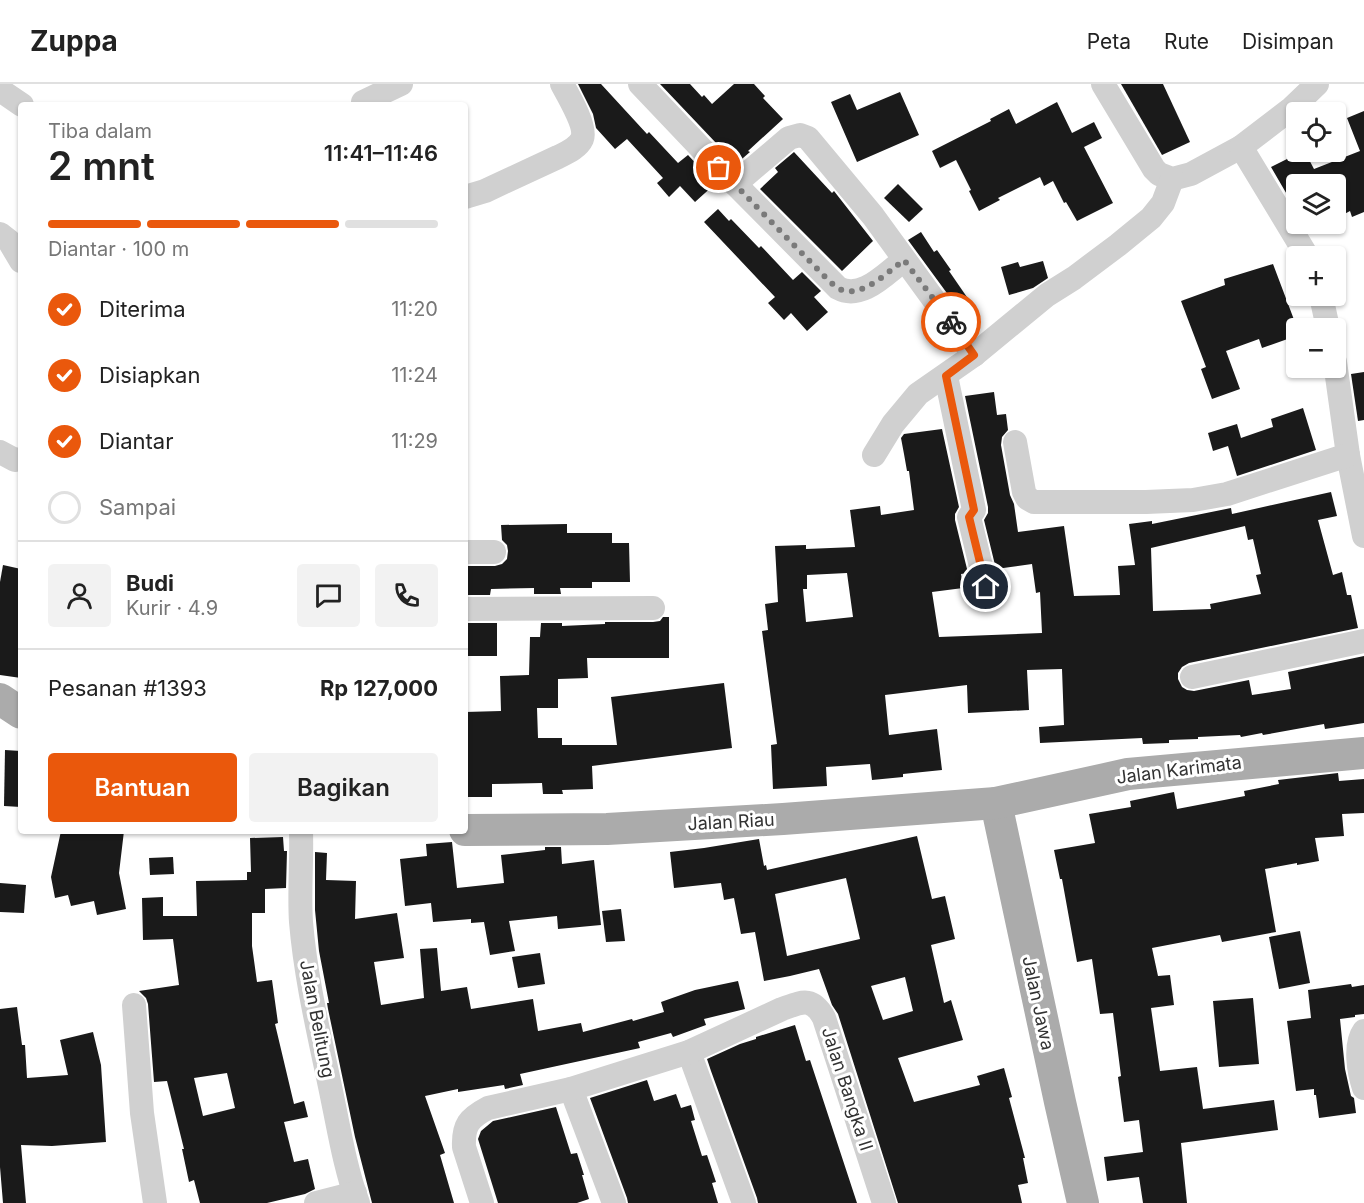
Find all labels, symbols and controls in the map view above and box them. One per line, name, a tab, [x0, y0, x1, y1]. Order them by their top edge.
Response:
text: Zuppa	[30, 24, 118, 58]
text: Peta	[1087, 29, 1131, 54]
text: Rute	[1164, 29, 1209, 54]
text: Disimpan	[1242, 29, 1334, 54]
map controls	[1286, 102, 1346, 378]
button: locate	[1286, 102, 1346, 162]
text: Tiba dalam	[48, 119, 152, 143]
text: 11:41–11:46	[324, 140, 438, 166]
text: 2 mnt	[48, 142, 155, 189]
pin	[693, 142, 744, 193]
icon: bag	[702, 151, 735, 184]
button: layers	[1286, 174, 1346, 234]
text: Diantar · 100 m	[48, 237, 189, 261]
button: +	[1286, 246, 1346, 306]
courier	[921, 292, 981, 352]
icon: check	[48, 293, 81, 326]
text: Diterima	[99, 296, 186, 322]
text: 11:20	[391, 297, 438, 321]
icon: bike	[935, 306, 968, 339]
button: −	[1286, 318, 1346, 378]
icon: check	[48, 359, 81, 392]
text: Disiapkan	[99, 362, 200, 388]
text: 11:24	[391, 363, 438, 387]
icon: check	[48, 425, 81, 458]
text: Diantar	[99, 428, 174, 454]
text: 11:29	[391, 429, 438, 453]
text: Sampai	[99, 494, 176, 520]
pin	[960, 561, 1011, 612]
button: person	[48, 564, 111, 627]
button: chat	[297, 564, 360, 627]
button: phone	[375, 564, 438, 627]
text: Budi	[126, 570, 174, 596]
icon: home	[969, 570, 1002, 603]
text: Kurir · 4.9	[126, 596, 218, 620]
text: Pesanan #1393	[48, 675, 207, 701]
text: Rp 127,000	[320, 675, 438, 701]
street label: Jalan Karimata	[1115, 751, 1243, 788]
button: Bantuan	[48, 753, 237, 822]
button: Bagikan	[249, 753, 438, 822]
street label: Jalan Riau	[687, 809, 775, 834]
street label: Jalan Jawa	[1018, 954, 1059, 1052]
street label: Jalan Belitung	[296, 958, 339, 1080]
street label: Jalan Bangka II	[818, 1024, 877, 1153]

